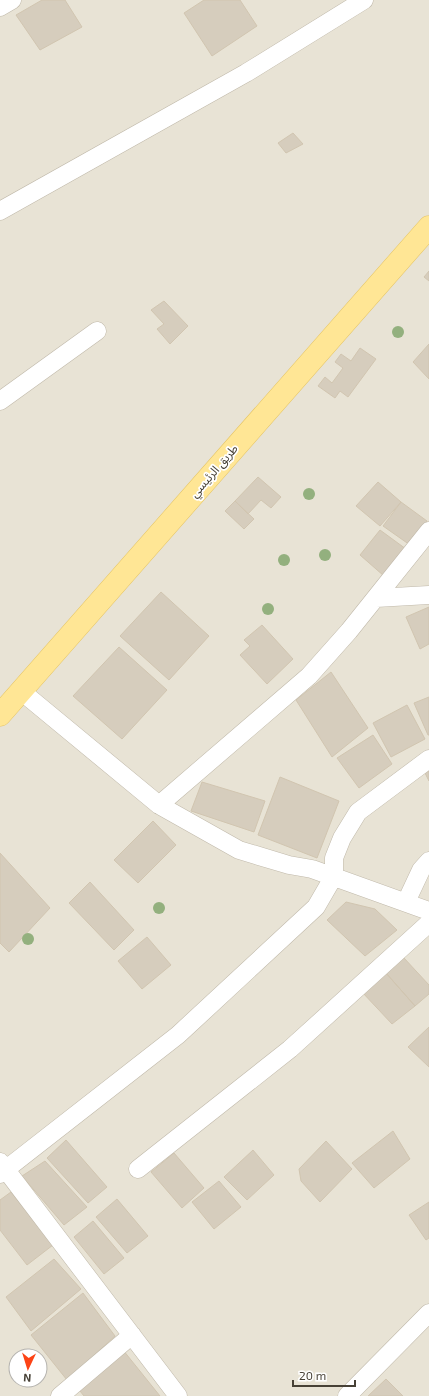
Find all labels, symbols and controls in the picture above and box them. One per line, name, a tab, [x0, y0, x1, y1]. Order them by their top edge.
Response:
street label: طريق الرئيسي	[186, 441, 243, 502]
north arrow	[8, 1348, 48, 1388]
scale bar	[293, 1362, 355, 1388]
text: 20 m	[299, 1368, 326, 1382]
text: N	[23, 1372, 32, 1385]

